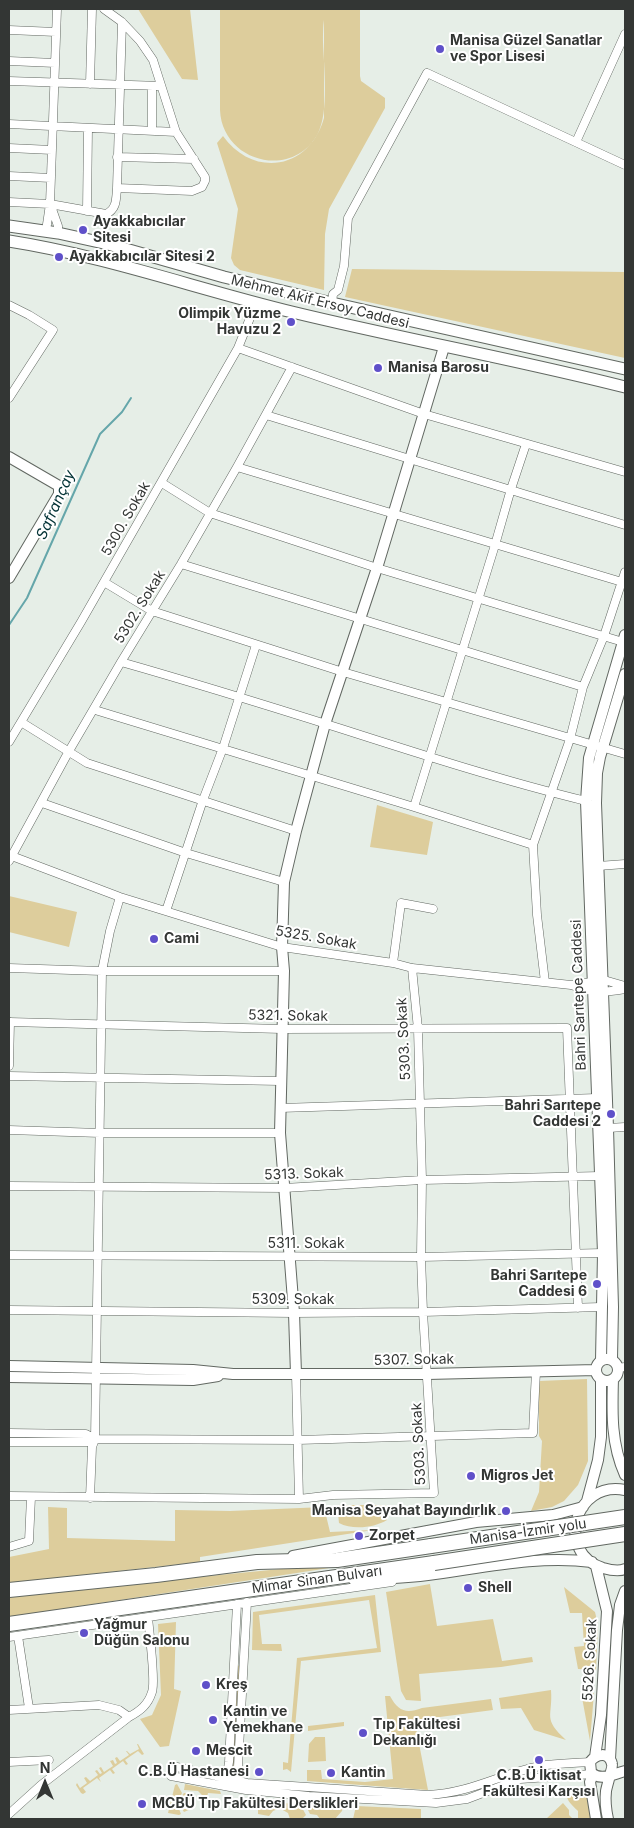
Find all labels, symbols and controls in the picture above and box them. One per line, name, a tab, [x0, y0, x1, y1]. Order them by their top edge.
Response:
place label: Manisa Güzel Sanatlar ve Spor Lisesi	[450, 33, 602, 65]
marker: Manisa Güzel Sanatlar ve Spor Lisesi	[434, 43, 446, 55]
place label: Ayakkabıcılar Sitesi	[93, 214, 186, 246]
marker: Ayakkabıcılar Sitesi	[77, 224, 89, 236]
place label: Ayakkabıcılar Sitesi 2	[69, 249, 215, 265]
marker: Ayakkabıcılar Sitesi 2	[53, 251, 65, 263]
street label: Mehmet Akif Ersoy Caddesi	[229, 272, 411, 332]
place label: Olimpik Yüzme Havuzu 2	[178, 306, 281, 338]
marker: Olimpik Yüzme Havuzu 2	[285, 316, 297, 328]
place label: Manisa Barosu	[388, 360, 489, 376]
marker: Manisa Barosu	[372, 362, 384, 374]
water label: Safrançay	[33, 468, 79, 542]
street label: 5300. Sokak	[98, 479, 154, 559]
street label: 5302. Sokak	[111, 567, 169, 647]
street label: Bahri Sarıtepe Caddesi	[568, 919, 590, 1071]
street label: 5325. Sokak	[274, 923, 358, 953]
place label: Cami	[164, 931, 199, 947]
marker: Cami	[148, 933, 160, 945]
street label: 5303. Sokak	[393, 997, 415, 1081]
street label: 5321. Sokak	[248, 1007, 328, 1025]
place label: Bahri Sarıtepe Caddesi 2	[505, 1098, 601, 1130]
marker: Bahri Sarıtepe Caddesi 2	[605, 1108, 617, 1120]
street label: 5313. Sokak	[264, 1164, 344, 1184]
street label: 5311. Sokak	[267, 1236, 345, 1252]
place label: Bahri Sarıtepe Caddesi 6	[491, 1268, 587, 1300]
marker: Bahri Sarıtepe Caddesi 6	[591, 1278, 603, 1290]
street label: 5309. Sokak	[252, 1292, 334, 1308]
street label: 5307. Sokak	[374, 1351, 454, 1369]
street label: 5303. Sokak	[408, 1402, 430, 1486]
place label: Migros Jet	[481, 1468, 553, 1484]
marker: Migros Jet	[465, 1470, 477, 1482]
place label: Manisa Seyahat Bayındırlık	[312, 1503, 496, 1519]
marker: Manisa Seyahat Bayındırlık	[500, 1505, 512, 1517]
street label: Manisa-İzmir yolu	[468, 1515, 588, 1549]
place label: Zorpet	[369, 1528, 415, 1544]
marker: Zorpet	[353, 1530, 365, 1542]
street label: Mimar Sinan Bulvarı	[251, 1563, 383, 1597]
place label: Shell	[478, 1580, 512, 1596]
marker: Shell	[462, 1582, 474, 1594]
place label: Yağmur Düğün Salonu	[94, 1617, 190, 1650]
street label: 5526. Sokak	[579, 1618, 601, 1702]
marker: Yağmur Düğün Salonu	[78, 1627, 90, 1639]
place label: Kreş	[216, 1677, 248, 1693]
marker: Kreş	[200, 1679, 212, 1691]
place label: Kantin ve Yemekhane	[223, 1704, 303, 1736]
marker: Kantin ve Yemekhane	[207, 1714, 219, 1726]
place label: Tıp Fakültesi Dekanlığı	[373, 1717, 460, 1750]
marker: Tıp Fakültesi Dekanlığı	[357, 1727, 369, 1739]
place label: Mescit	[206, 1743, 252, 1759]
marker: Mescit	[190, 1745, 202, 1757]
marker: C.B.Ü İktisat Fakültesi Karşısı	[533, 1754, 545, 1766]
north arrow	[20, 1758, 70, 1808]
text: N	[40, 1759, 50, 1776]
place label: C.B.Ü Hastanesi	[138, 1764, 249, 1780]
place label: Kantin	[341, 1765, 386, 1781]
marker: C.B.Ü Hastanesi	[253, 1766, 265, 1778]
marker: Kantin	[325, 1767, 337, 1779]
place label: C.B.Ü İktisat Fakültesi Karşısı	[483, 1768, 595, 1800]
place label: MCBÜ Tıp Fakültesi Derslikleri	[152, 1796, 358, 1812]
marker: MCBÜ Tıp Fakültesi Derslikleri	[136, 1798, 148, 1810]

